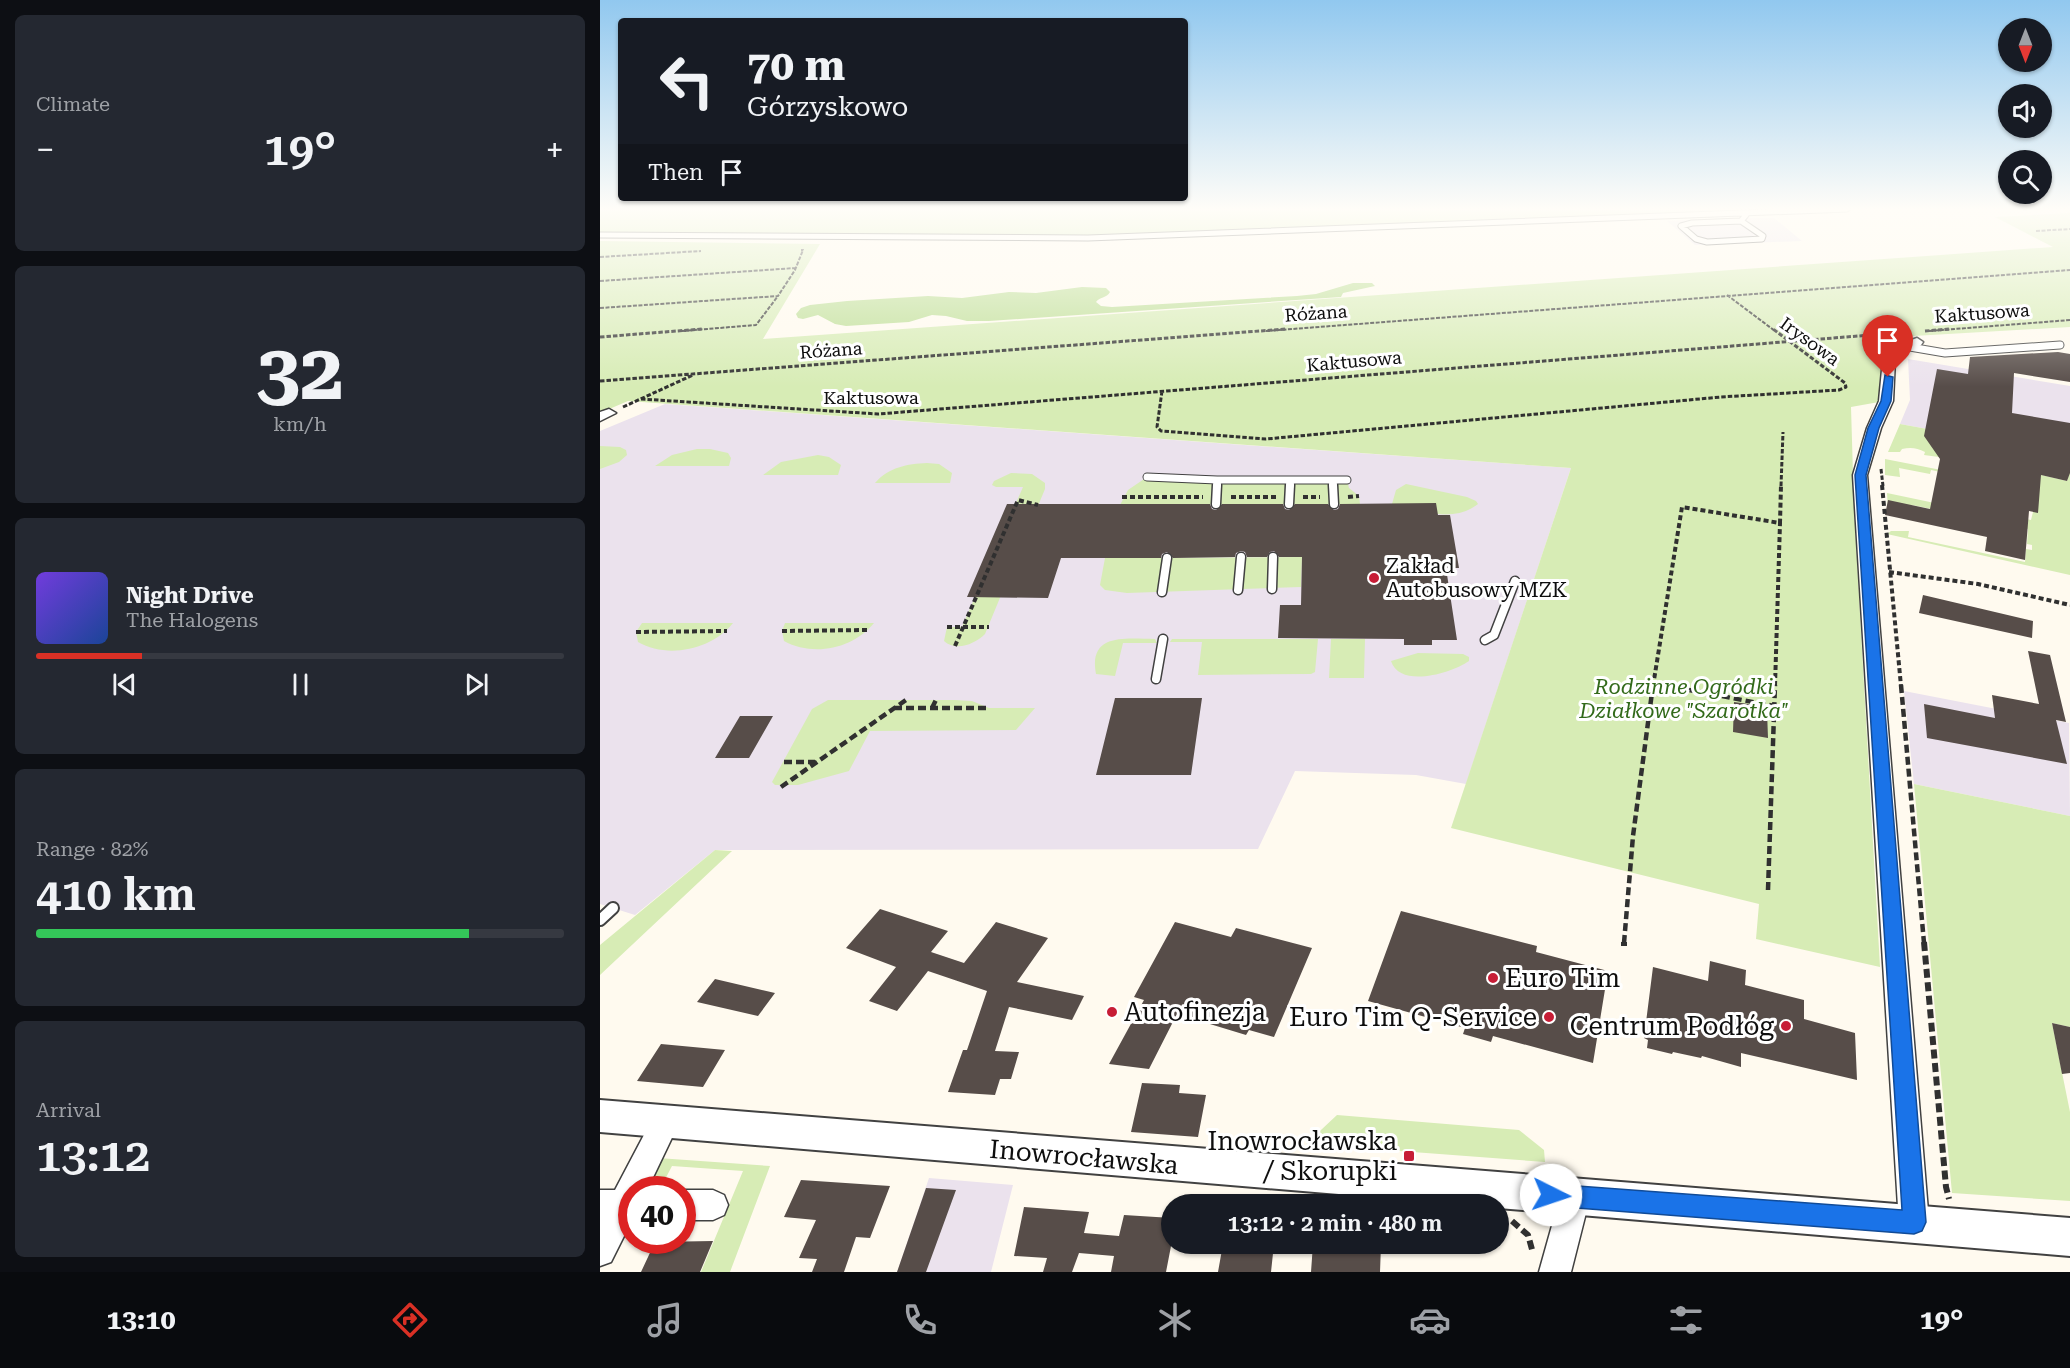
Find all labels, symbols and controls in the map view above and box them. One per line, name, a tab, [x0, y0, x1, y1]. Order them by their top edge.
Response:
north arrow	[1998, 18, 2052, 72]
map controls	[1998, 18, 2052, 204]
text: 70 m	[747, 41, 845, 90]
icon: left	[648, 42, 726, 120]
button: sound	[1998, 84, 2052, 138]
text: Górzyskowo	[747, 91, 908, 123]
text: Climate	[36, 92, 110, 116]
text: 19°	[264, 123, 336, 176]
text: −	[36, 130, 54, 169]
text: +	[546, 130, 564, 169]
button: search	[1998, 150, 2052, 204]
icon: arrive	[715, 156, 748, 189]
text: Then	[648, 160, 703, 185]
street label: Kaktusowa	[1934, 299, 2031, 327]
street label: Różana	[1284, 300, 1348, 326]
street label: Irysowa	[1776, 312, 1844, 370]
pin	[1862, 315, 1913, 377]
icon: arrive	[1871, 324, 1904, 357]
text: 32	[256, 327, 344, 418]
street label: Różana	[799, 337, 863, 363]
street label: Kaktusowa	[1306, 346, 1403, 376]
street label: Kaktusowa	[823, 387, 919, 408]
text: km/h	[273, 412, 327, 436]
place label: Zakład Autobusowy MZK	[1386, 554, 1567, 602]
marker: Zakład Autobusowy MZK	[1367, 571, 1381, 585]
text: Night Drive	[126, 583, 254, 608]
text: The Halogens	[126, 608, 258, 632]
icon: previous	[108, 668, 141, 701]
icon: pause	[284, 668, 317, 701]
icon: next	[460, 668, 493, 701]
park label: Rodzinne Ogródki Działkowe "Szarotka"	[1578, 675, 1789, 723]
text: Range · 82%	[36, 837, 148, 861]
text: 410 km	[36, 868, 196, 921]
place label: Euro Tim	[1505, 963, 1620, 993]
marker: Euro Tim	[1486, 971, 1500, 985]
place label: Autofinezja	[1124, 997, 1266, 1027]
place label: Euro Tim Q-Service	[1289, 1002, 1537, 1032]
marker: Autofinezja	[1105, 1005, 1119, 1019]
marker: Euro Tim Q-Service	[1542, 1010, 1556, 1024]
place label: Centrum Podłóg	[1570, 1011, 1774, 1041]
marker: Centrum Podłóg	[1779, 1019, 1793, 1033]
text: Arrival	[36, 1098, 101, 1122]
place label: Inowrocławska / Skorupki	[1207, 1126, 1397, 1186]
text: 13:12	[36, 1129, 150, 1182]
street label: Inowrocławska	[988, 1134, 1180, 1180]
marker: Inowrocławska / Skorupki	[1402, 1149, 1416, 1163]
position arrow	[1519, 1163, 1583, 1227]
speed limit sign: 40	[618, 1176, 696, 1254]
text: 13:12 · 2 min · 480 m	[1228, 1211, 1442, 1236]
icon: directions	[389, 1299, 431, 1341]
icon: music	[644, 1299, 686, 1341]
icon: phone	[899, 1299, 941, 1341]
icon: climate	[1154, 1299, 1196, 1341]
icon: car	[1409, 1299, 1451, 1341]
icon: filters	[1665, 1299, 1707, 1341]
text: 13:10	[107, 1304, 176, 1336]
text: 19°	[1920, 1304, 1963, 1336]

